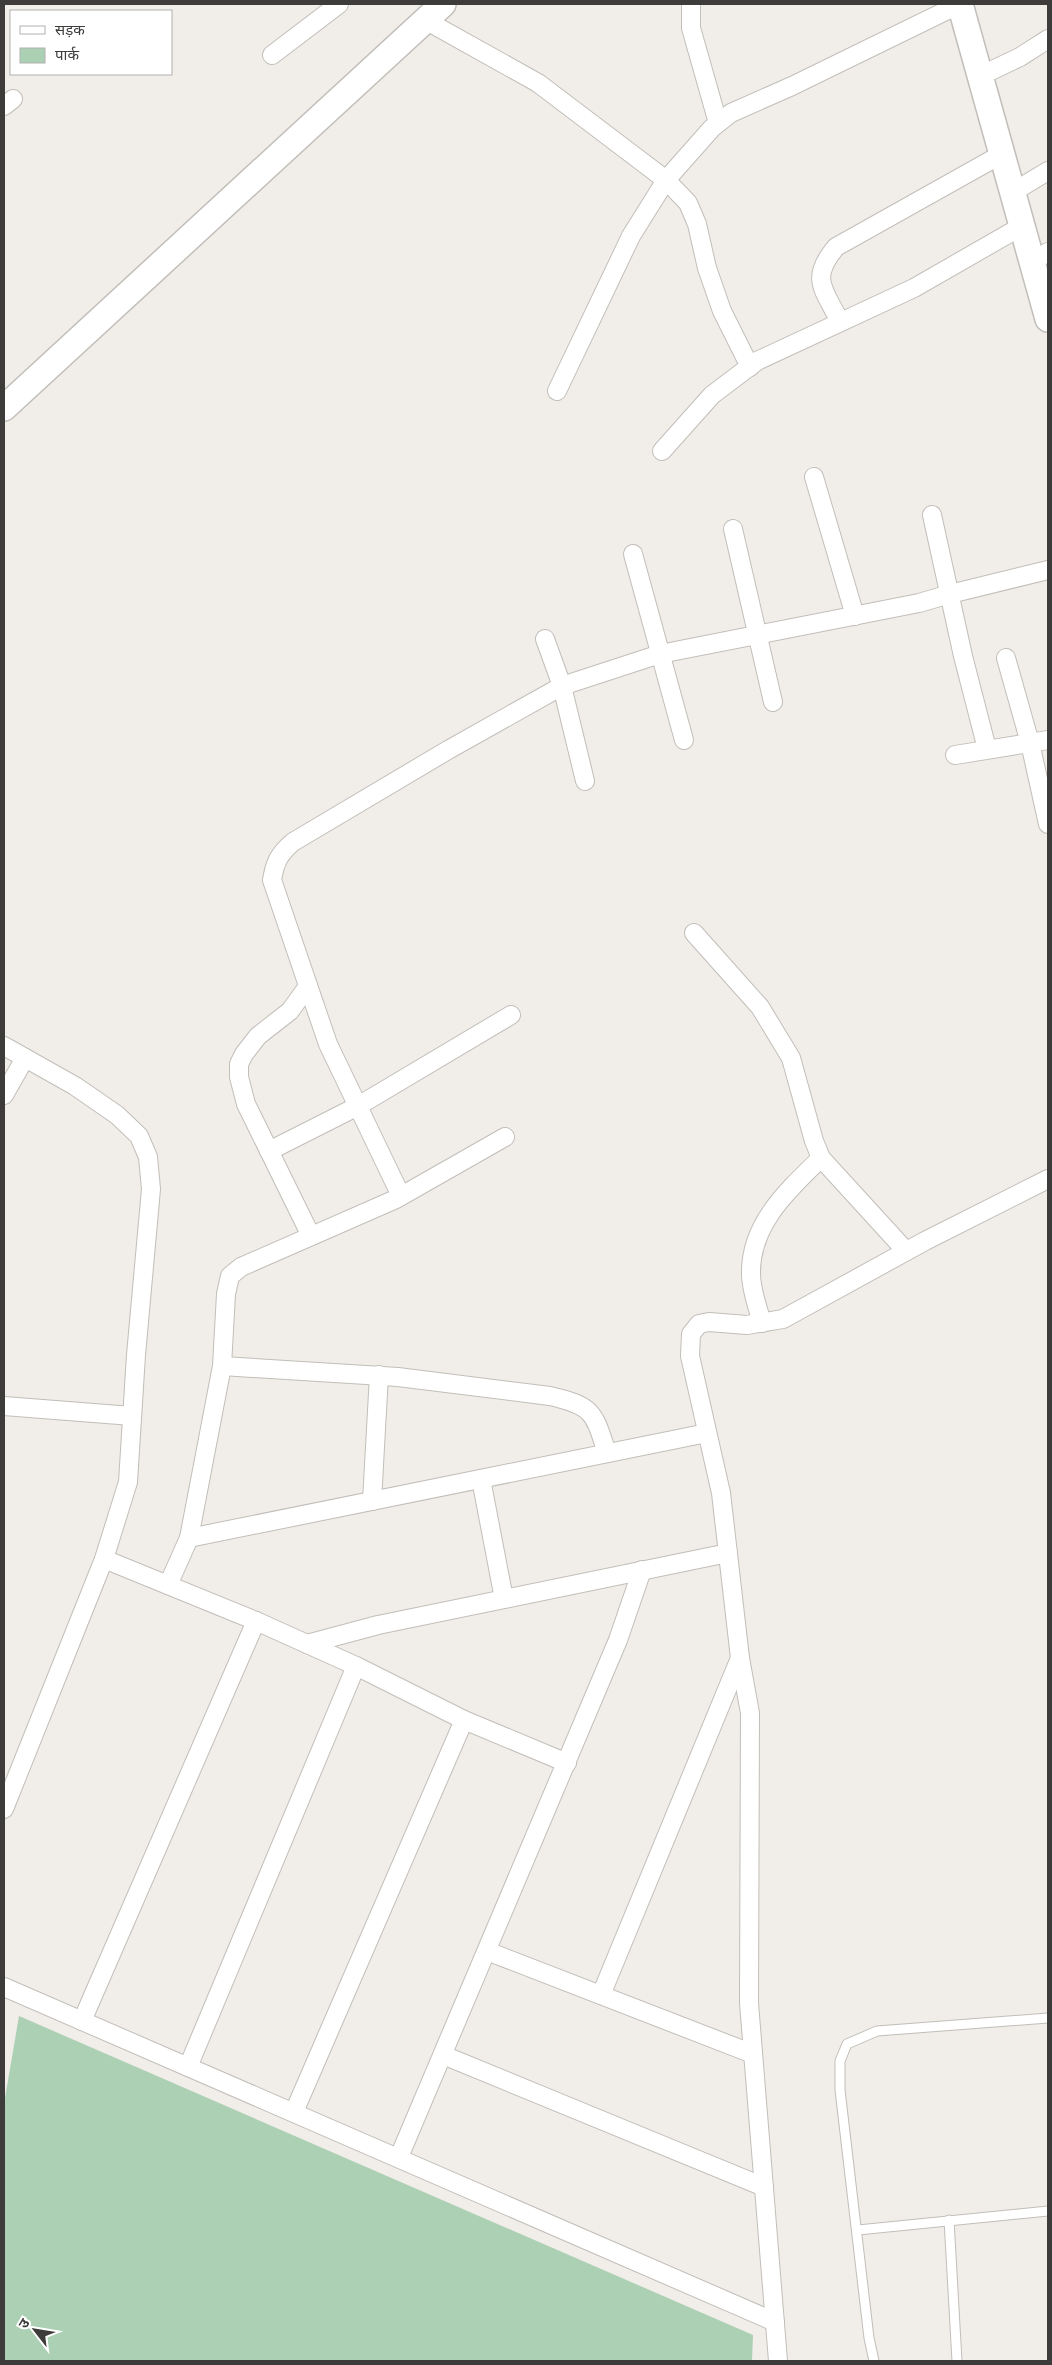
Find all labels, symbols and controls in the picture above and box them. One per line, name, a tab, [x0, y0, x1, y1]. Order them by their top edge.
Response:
legend	[10, 10, 172, 75]
text: सड़क	[55, 21, 85, 39]
text: पार्क	[55, 46, 79, 64]
north arrow	[10, 2305, 60, 2355]
text: उ	[15, 2315, 34, 2331]

